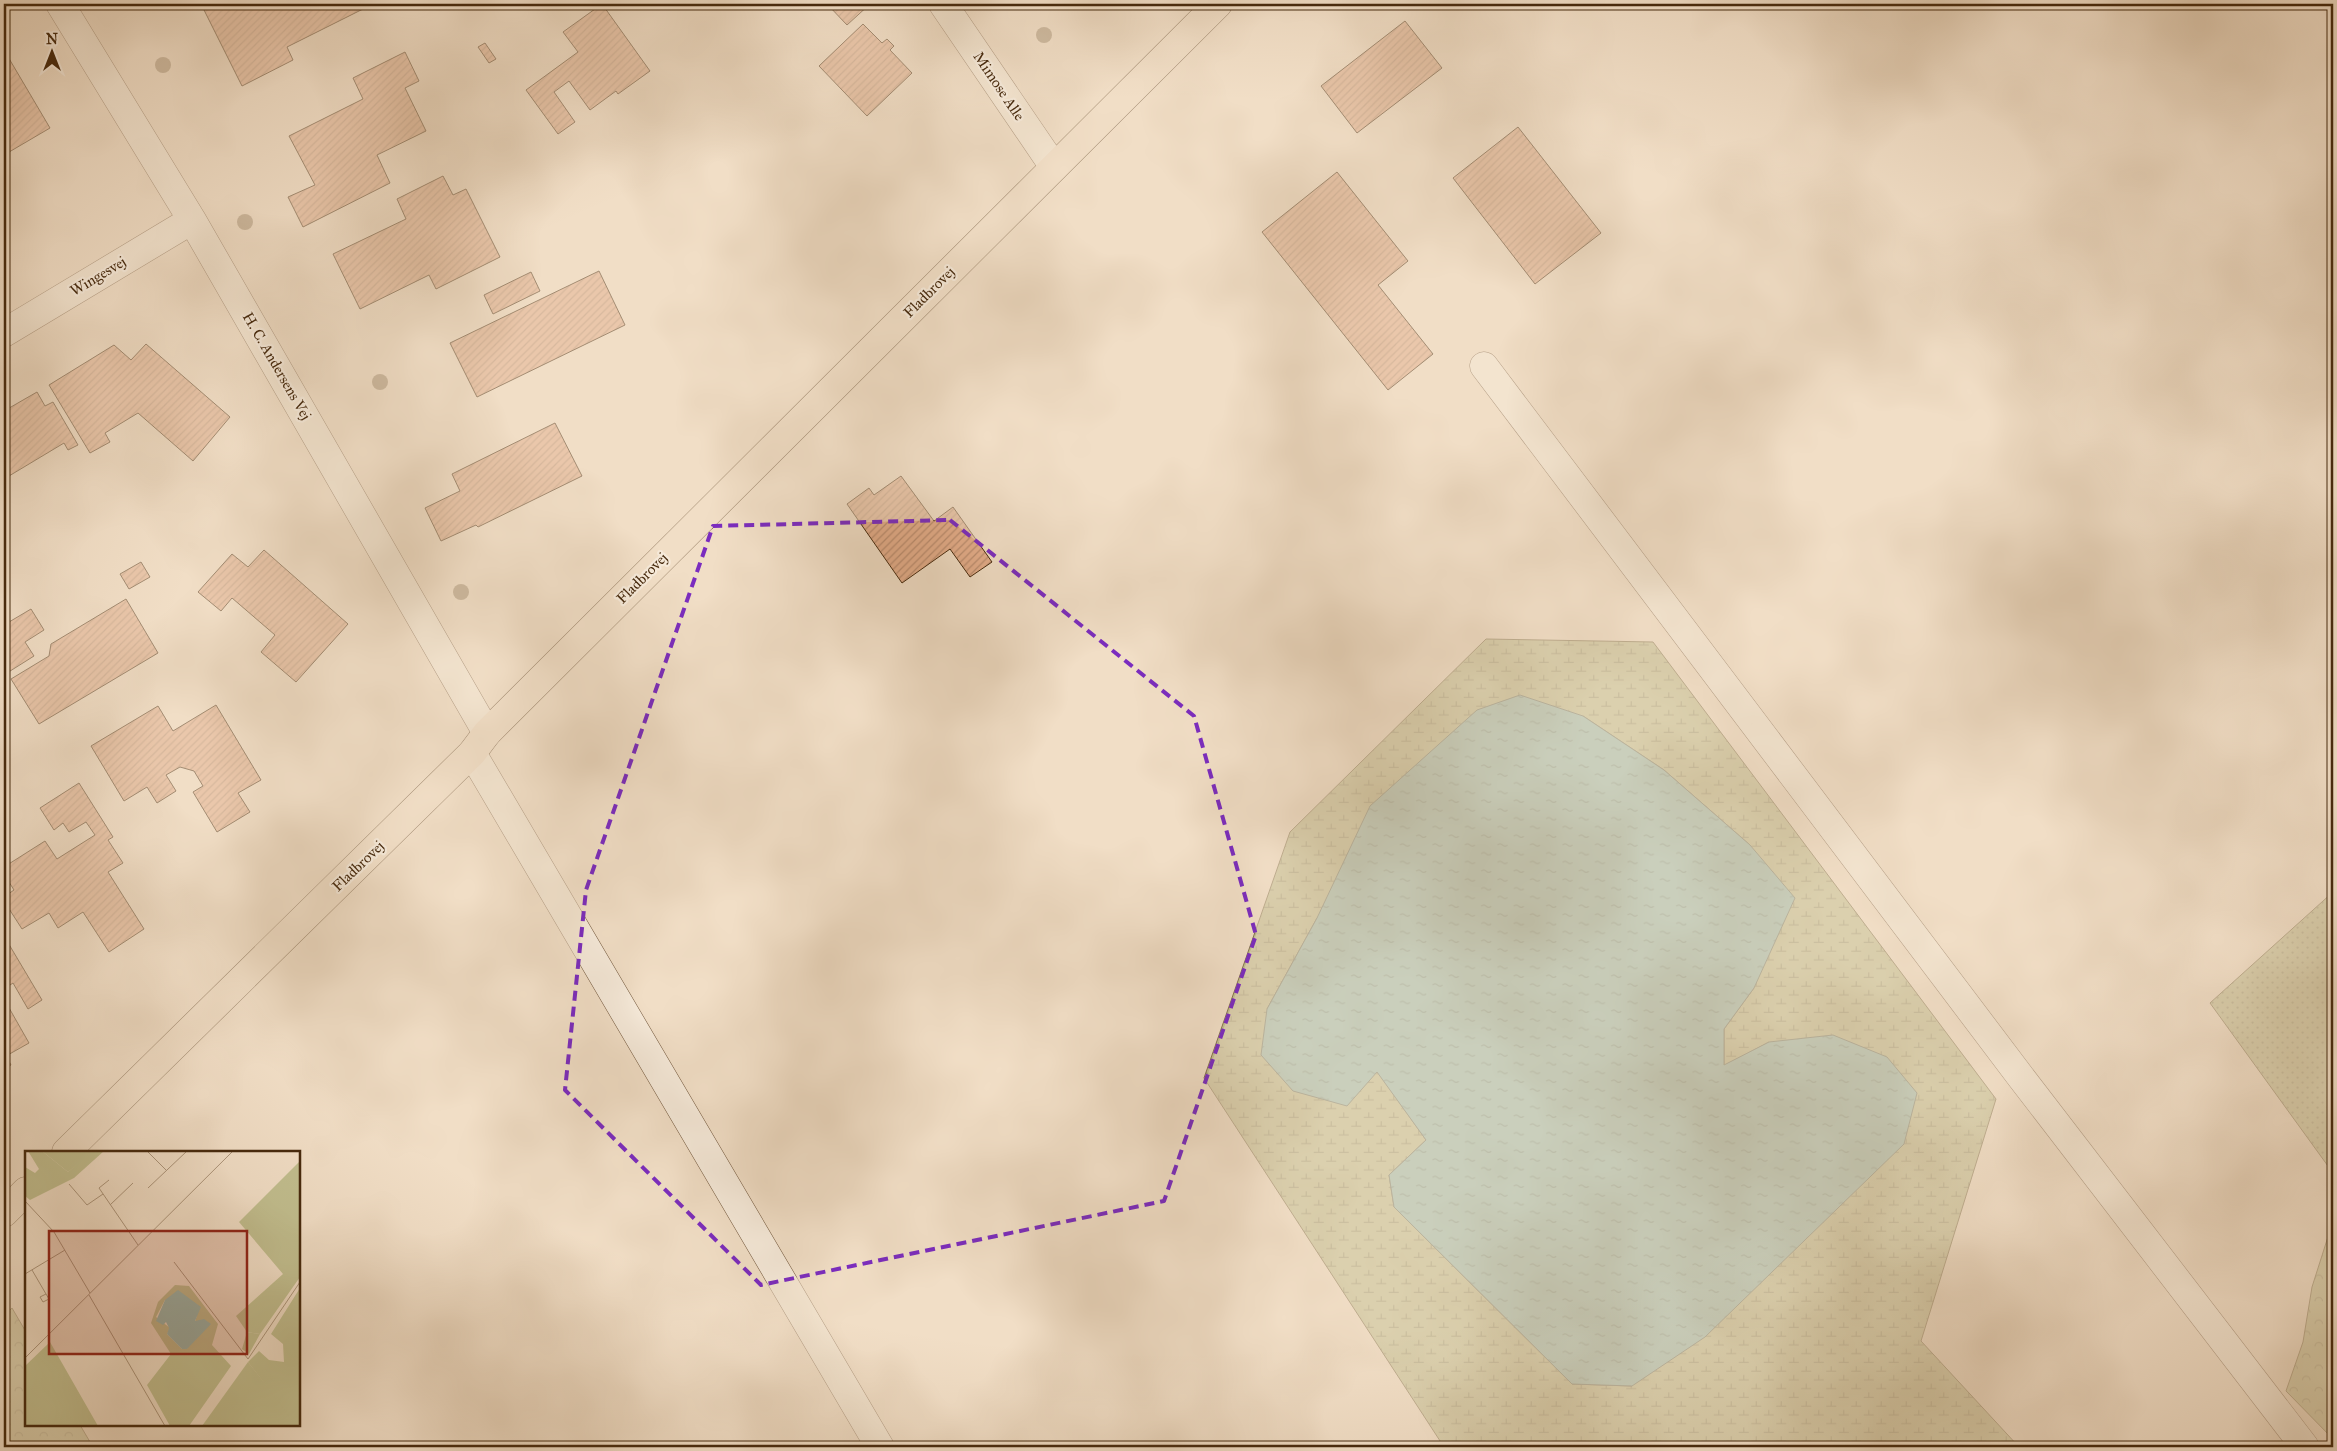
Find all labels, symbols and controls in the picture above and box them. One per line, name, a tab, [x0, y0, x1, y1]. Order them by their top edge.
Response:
north arrow	[28, 28, 78, 78]
text: N	[46, 31, 58, 48]
street label: Mimose Alle	[969, 48, 1029, 124]
street label: Wingesvej	[67, 252, 129, 300]
street label: Fladbrovej	[900, 263, 958, 321]
street label: H. C. Andersens Vej	[239, 309, 315, 423]
street label: Fladbrovej	[613, 549, 671, 607]
street label: Fladbrovej	[328, 837, 388, 895]
inset map	[25, 1151, 300, 1426]

